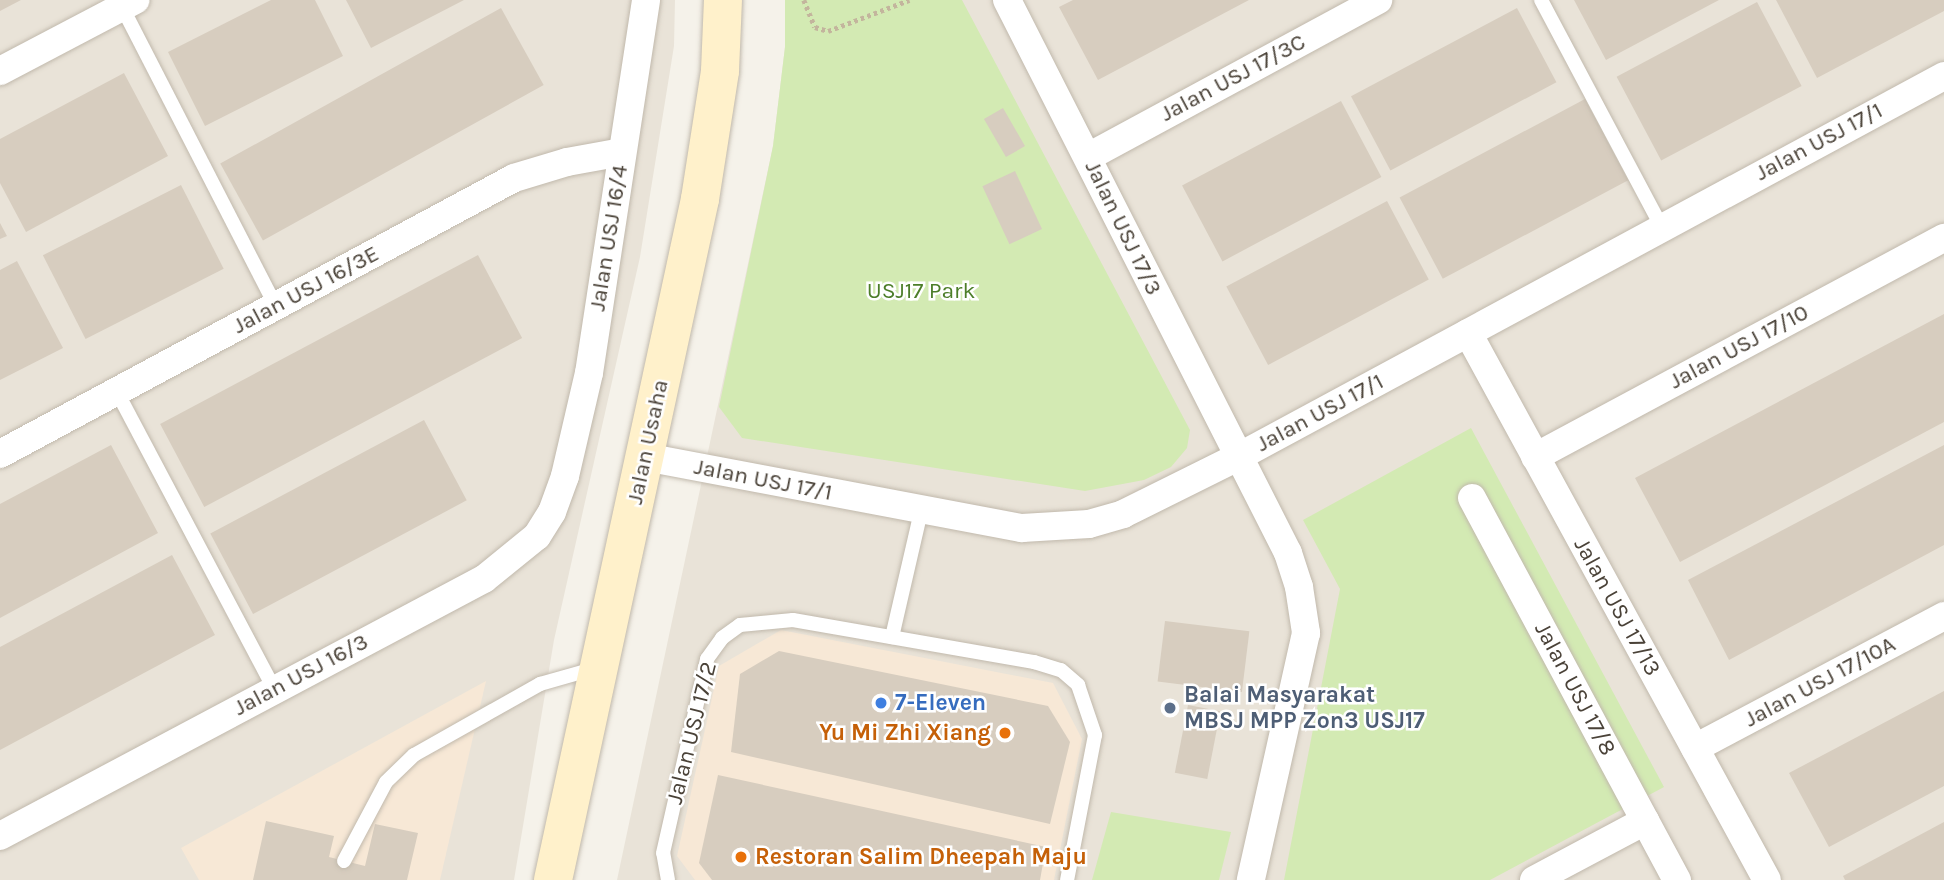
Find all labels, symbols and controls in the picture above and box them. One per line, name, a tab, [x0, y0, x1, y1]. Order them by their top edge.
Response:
street label: Jalan USJ 17/3C	[1156, 28, 1310, 128]
street label: Jalan USJ 17/1	[1751, 97, 1887, 187]
street label: Jalan USJ 17/3	[1079, 156, 1167, 300]
street label: Jalan USJ 16/4	[584, 163, 634, 313]
street label: Jalan USJ 16/3E	[228, 240, 384, 340]
park label: USJ17 Park	[867, 277, 975, 305]
street label: Jalan USJ 17/10	[1665, 299, 1813, 395]
street label: Jalan USJ 17/1	[1252, 368, 1388, 458]
street label: Jalan Usaha	[621, 377, 675, 507]
street label: Jalan USJ 17/1	[692, 453, 834, 507]
street label: Jalan USJ 17/13	[1568, 533, 1666, 681]
street label: Jalan USJ 17/8	[1528, 618, 1622, 760]
street label: Jalan USJ 16/3	[229, 628, 373, 722]
street label: Jalan USJ 17/10A	[1740, 631, 1900, 733]
street label: Jalan USJ 17/2	[661, 659, 723, 807]
place label: Balai Masyarakat MBSJ MPP Zon3 USJ17	[1184, 681, 1425, 735]
place label: 7-Eleven	[895, 689, 986, 717]
marker: 7-Eleven	[873, 695, 889, 711]
marker: Balai Masyarakat MBSJ MPP Zon3 USJ17	[1162, 700, 1178, 716]
place label: Yu Mi Zhi Xiang	[819, 719, 991, 747]
marker: Yu Mi Zhi Xiang	[997, 725, 1013, 741]
place label: Restoran Salim Dheepah Maju	[755, 843, 1087, 871]
marker: Restoran Salim Dheepah Maju	[733, 849, 749, 865]

